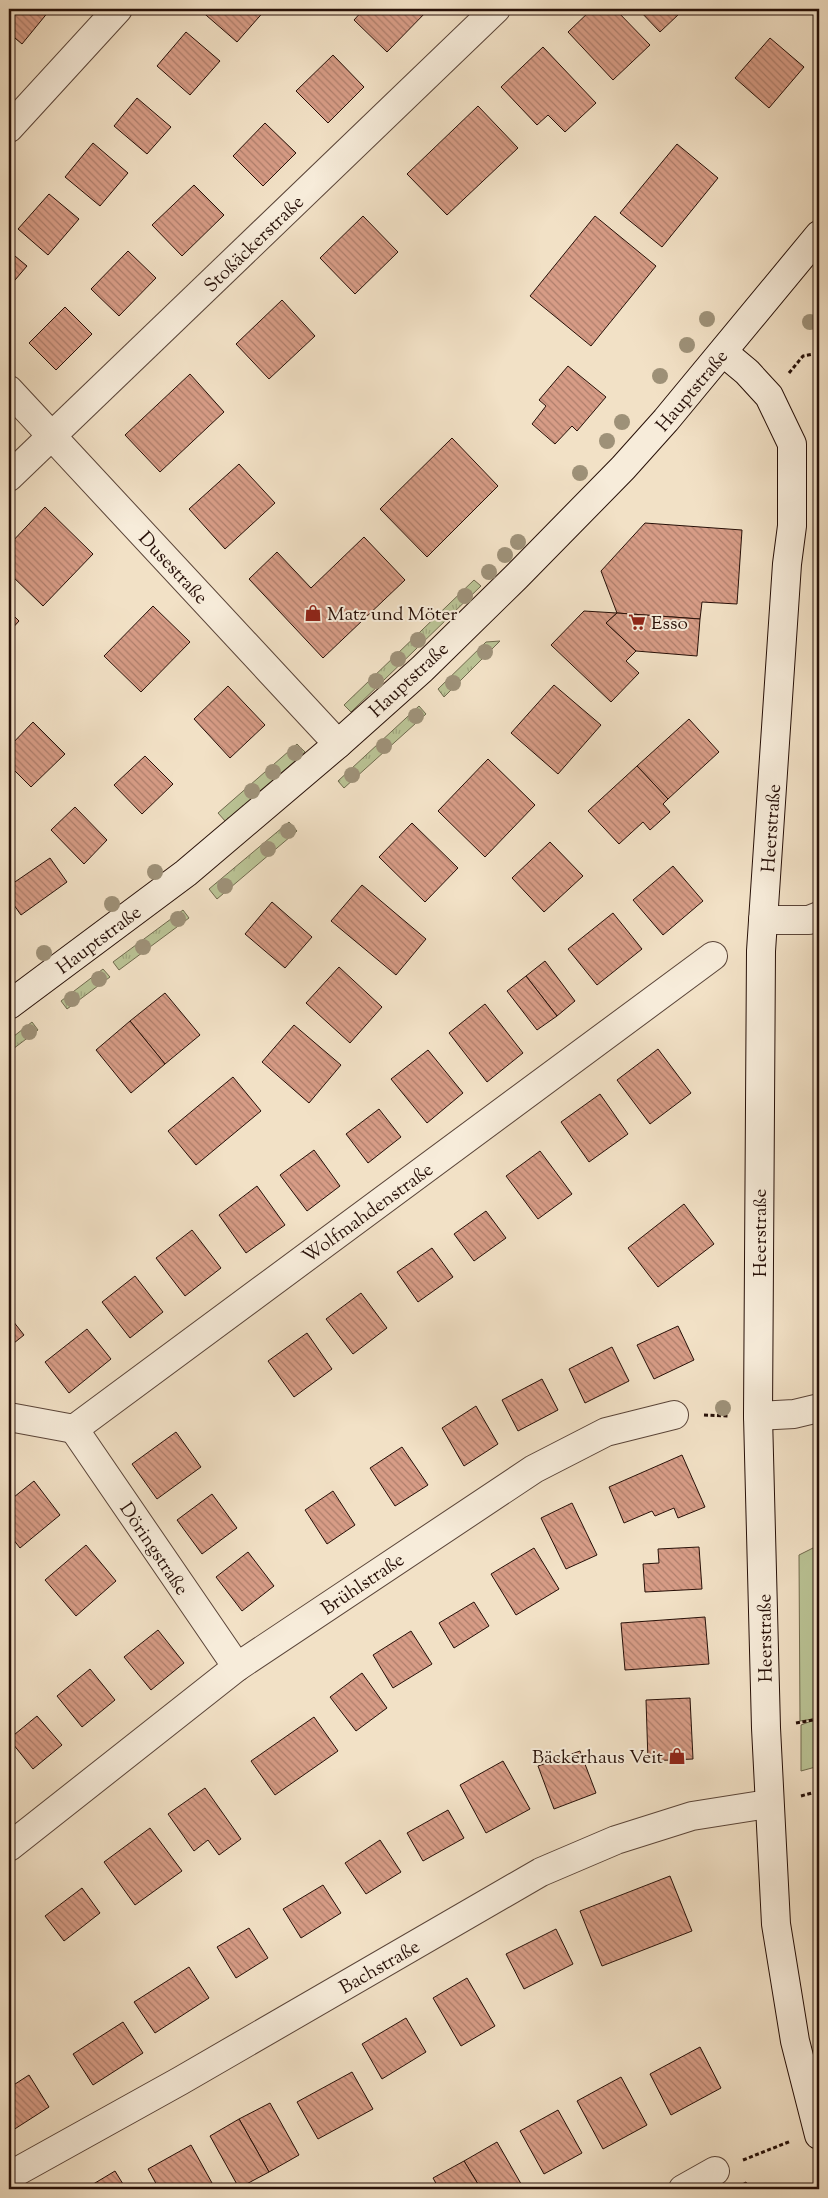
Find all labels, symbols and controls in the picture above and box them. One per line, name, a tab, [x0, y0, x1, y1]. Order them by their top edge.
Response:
street label: Stoßäckerstraße	[199, 190, 311, 300]
street label: Hauptstraße	[650, 344, 736, 439]
street label: Dusestraße	[131, 526, 213, 611]
place label: Matz und Möter	[327, 602, 457, 629]
shop icon: Matz und Möter	[303, 603, 323, 623]
place label: Esso	[651, 611, 688, 638]
supermarket icon: Esso	[627, 612, 647, 632]
street label: Hauptstraße	[364, 637, 456, 725]
street label: Heerstraße	[756, 783, 789, 873]
street label: Hauptstraße	[51, 900, 148, 982]
street label: Wolfmahdenstraße	[297, 1157, 440, 1271]
street label: Heerstraße	[748, 1189, 775, 1277]
street label: Döringstraße	[112, 1497, 194, 1601]
street label: Brühlstraße	[316, 1547, 411, 1623]
street label: Heerstraße	[752, 1593, 781, 1682]
place label: Bäckerhaus Veit	[532, 1745, 664, 1772]
shop icon: Bäckerhaus Veit	[667, 1746, 687, 1766]
street label: Bachstraße	[335, 1934, 426, 2002]

